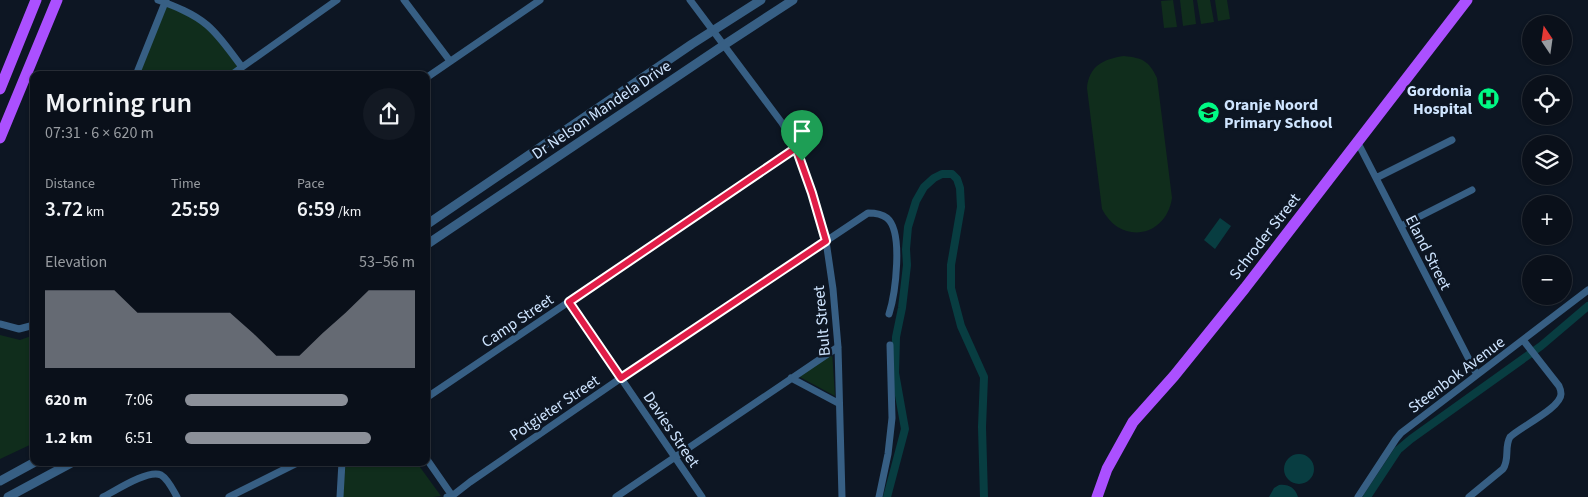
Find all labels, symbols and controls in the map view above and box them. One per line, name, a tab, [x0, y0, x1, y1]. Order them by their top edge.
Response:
north arrow	[1522, 15, 1572, 65]
map controls	[1522, 15, 1572, 305]
street label: Dr Nelson Mandela Drive	[528, 55, 676, 165]
button: locate	[1522, 75, 1572, 125]
place label: Gordonia Hospital	[1407, 80, 1472, 120]
text: Morning run	[45, 83, 192, 123]
hospital icon: Gordonia Hospital	[1476, 87, 1500, 111]
button: share	[363, 88, 415, 140]
place label: Oranje Noord Primary School	[1224, 94, 1333, 134]
school or university icon: Oranje Noord Primary School	[1196, 101, 1220, 125]
pin	[781, 110, 823, 161]
icon: arrive	[788, 117, 816, 145]
text: 07:31 · 6 × 620 m	[45, 122, 154, 144]
button: layers	[1522, 135, 1572, 185]
text: Distance	[45, 174, 95, 194]
text: Time	[171, 174, 201, 194]
text: Pace	[297, 174, 324, 194]
street label: Schroder Street	[1224, 188, 1306, 284]
text: 3.72	[45, 194, 83, 224]
text: 25:59	[171, 194, 220, 224]
text: 6:59	[297, 194, 335, 224]
button: +	[1522, 195, 1572, 245]
text: km	[83, 202, 104, 222]
text: /km	[335, 202, 361, 222]
street label: Eland Street	[1400, 211, 1457, 294]
text: Elevation	[45, 251, 107, 273]
text: 53–56 m	[359, 251, 415, 273]
button: −	[1522, 255, 1572, 305]
street label: Bult Street	[808, 284, 836, 357]
street label: Camp Street	[477, 288, 558, 353]
street label: Steenbok Avenue	[1404, 331, 1510, 418]
street label: Potgieter Street	[505, 369, 604, 446]
street label: Davies Street	[638, 387, 705, 472]
text: 620 m	[45, 389, 87, 411]
text: 7:06	[125, 389, 153, 411]
text: 1.2 km	[45, 427, 92, 449]
text: 6:51	[125, 427, 153, 449]

